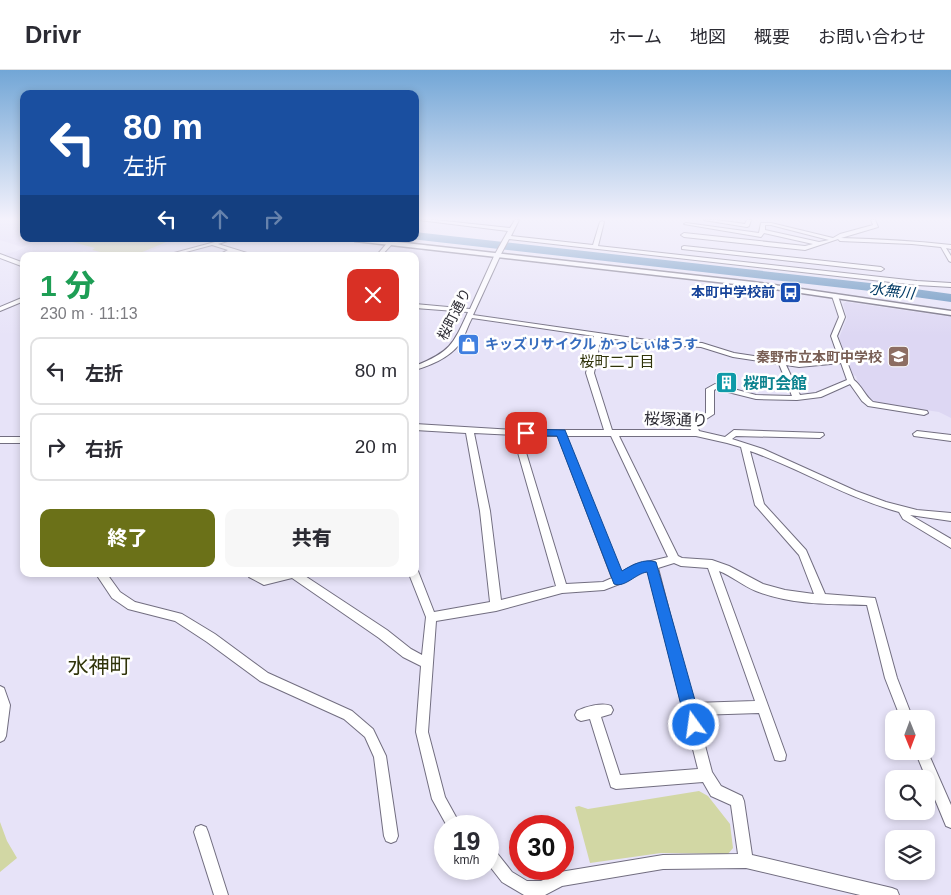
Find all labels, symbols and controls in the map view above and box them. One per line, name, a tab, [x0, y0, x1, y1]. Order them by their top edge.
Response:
text: Drivr	[25, 21, 81, 48]
text: ホーム	[609, 27, 662, 47]
text: 地図	[690, 27, 726, 47]
text: 概要	[754, 27, 790, 47]
text: お問い合わせ	[818, 27, 926, 47]
text: 80 m	[123, 107, 203, 146]
icon: left	[40, 110, 105, 175]
text: 左折	[123, 154, 167, 179]
icon: left	[153, 205, 181, 233]
icon: ahead	[206, 205, 234, 233]
icon: right	[259, 205, 287, 233]
text: 1 分	[40, 269, 95, 302]
button: close	[347, 269, 399, 321]
water label: 水無川	[869, 279, 917, 302]
bus stop icon: 本町中学校前	[779, 280, 803, 304]
place label: 本町中学校前	[691, 284, 775, 300]
street label: 桜町通り	[434, 285, 474, 343]
text: 230 m · 11:13	[40, 305, 138, 322]
shop icon: キッズリサイクル かっしぃはうす	[457, 332, 481, 356]
place label: キッズリサイクル かっしぃはうす	[485, 336, 698, 352]
school or university icon: 秦野市立本町中学校	[886, 345, 910, 369]
place label: 秦野市立本町中学校	[756, 349, 882, 365]
district label: 桜町二丁目	[579, 353, 655, 370]
icon: left	[42, 357, 70, 385]
text: 80 m	[355, 360, 397, 381]
text: 左折	[85, 363, 123, 384]
building icon: 桜町会館	[715, 371, 739, 395]
place label: 桜町会館	[743, 375, 807, 392]
street label: 桜塚通り	[644, 410, 708, 429]
pin	[505, 412, 547, 454]
icon: arrive	[512, 419, 540, 447]
icon: right	[42, 433, 70, 461]
text: 20 m	[355, 436, 397, 457]
text: 右折	[85, 439, 123, 460]
button: 終了	[40, 509, 215, 567]
button: 共有	[225, 509, 399, 567]
district label: 水神町	[68, 654, 131, 677]
position arrow	[667, 698, 719, 750]
north arrow	[885, 710, 935, 760]
map controls	[885, 710, 935, 880]
button: search	[885, 770, 935, 820]
speed limit sign: 30	[509, 815, 574, 880]
text: 19	[453, 827, 480, 855]
button: layers	[885, 830, 935, 880]
text: km/h	[453, 853, 480, 867]

